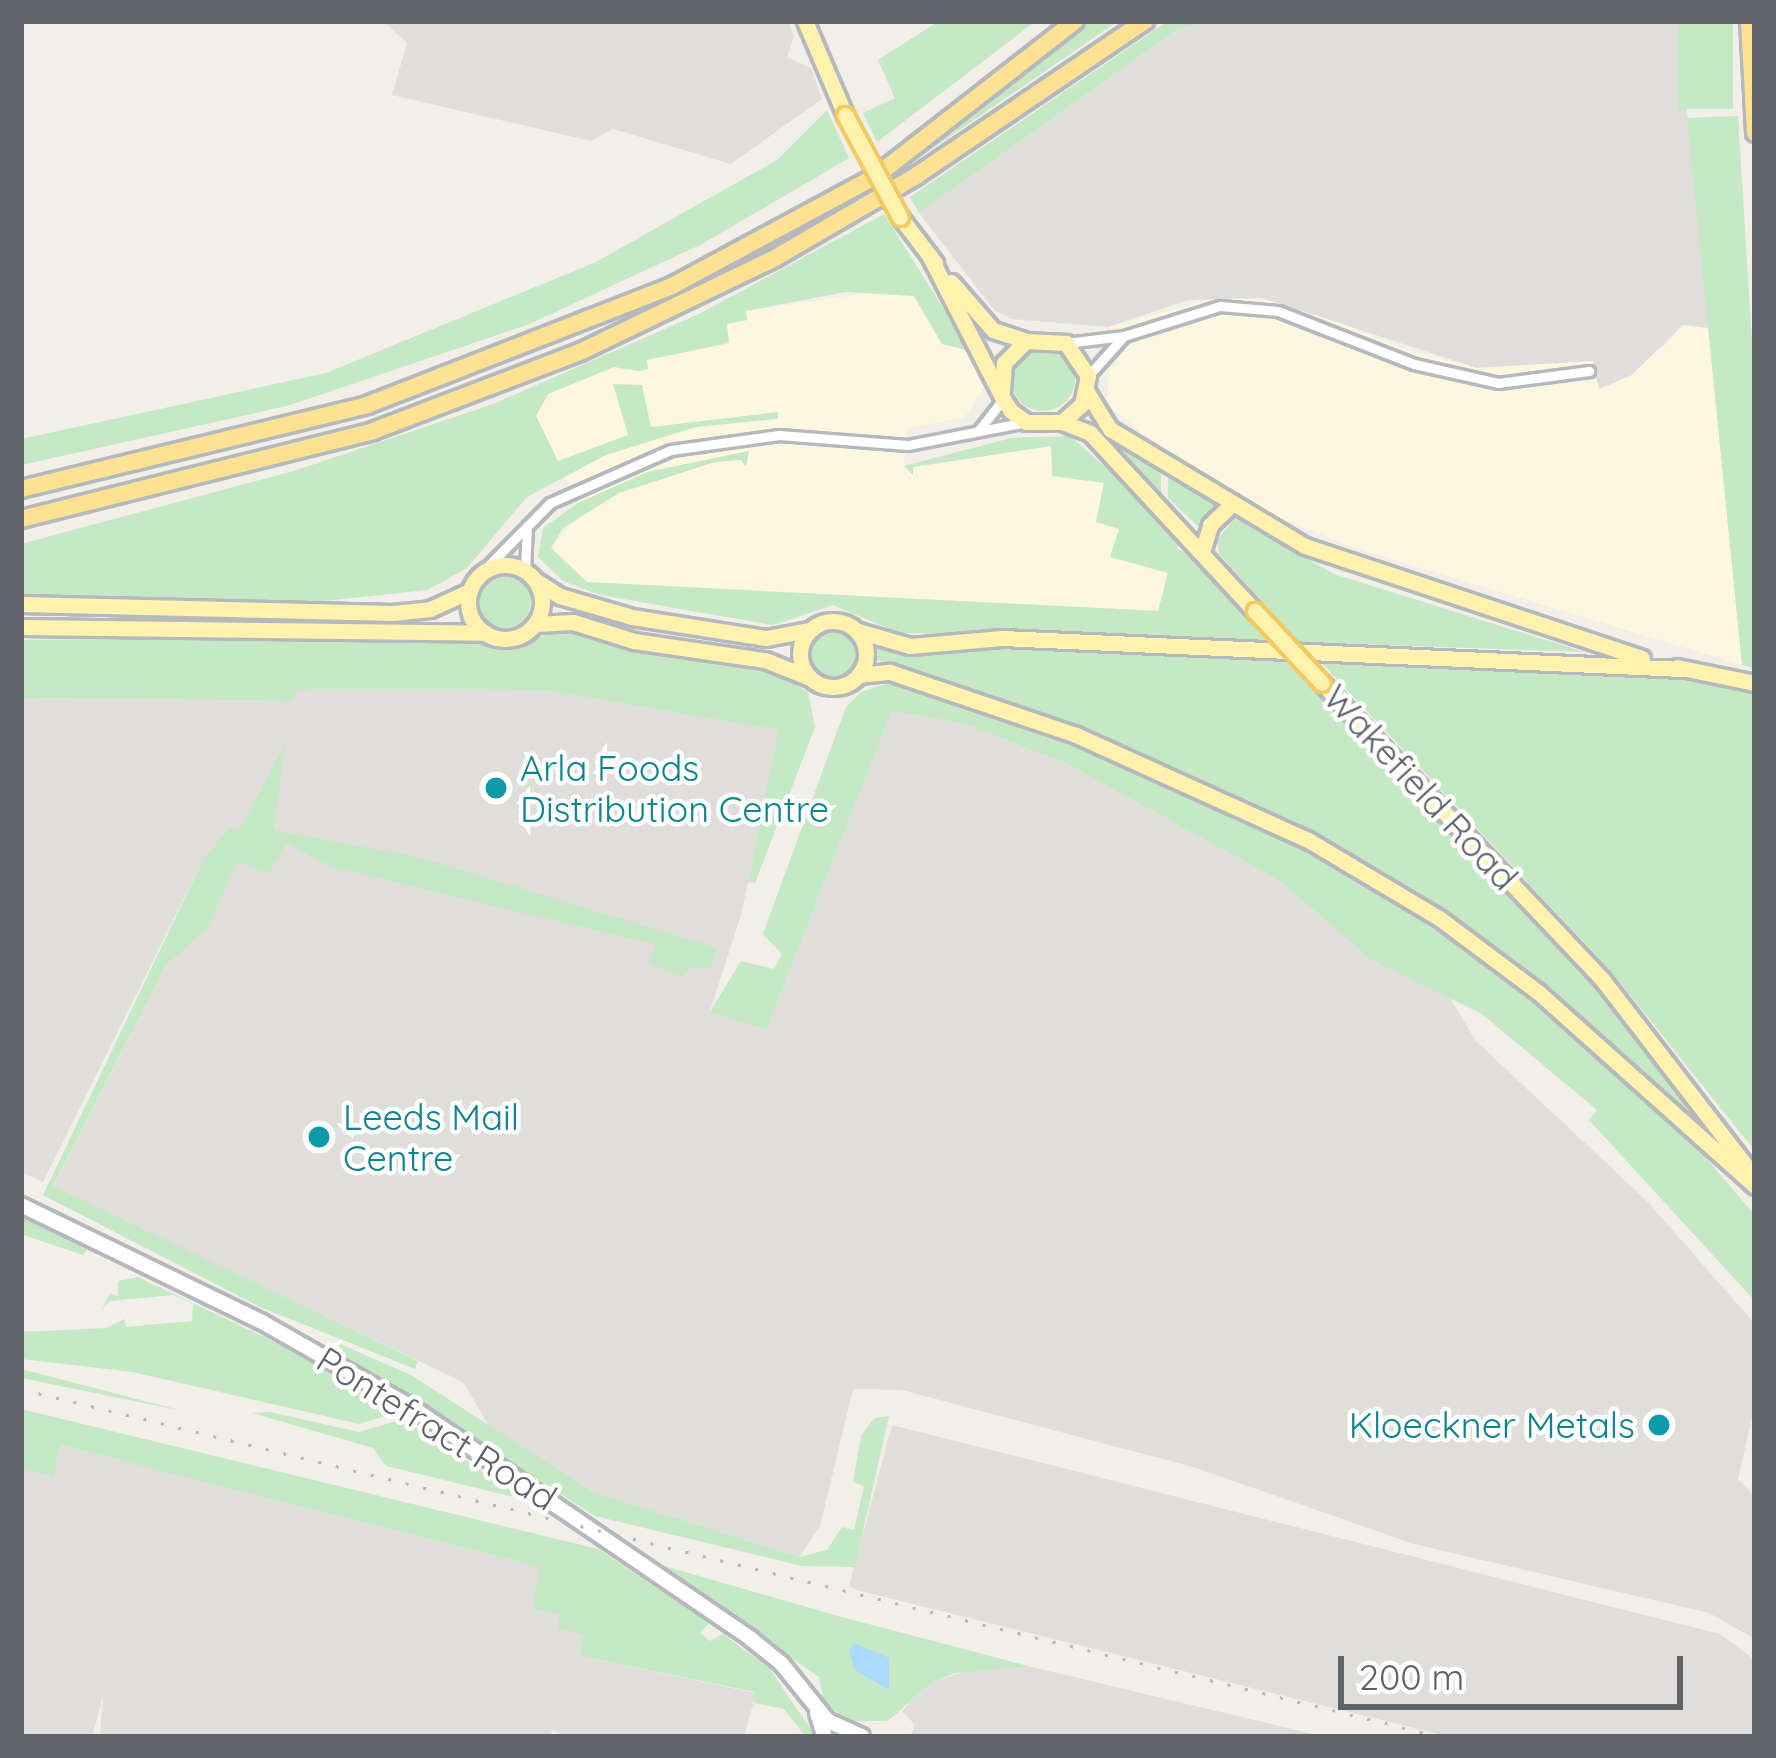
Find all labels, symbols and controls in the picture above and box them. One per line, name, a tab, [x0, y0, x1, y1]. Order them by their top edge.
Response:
street label: Wakefield Road	[1315, 675, 1527, 899]
place label: Arla Foods Distribution Centre	[520, 745, 829, 830]
marker: Arla Foods Distribution Centre	[483, 775, 509, 801]
place label: Leeds Mail Centre	[343, 1094, 519, 1179]
marker: Leeds Mail Centre	[306, 1124, 332, 1150]
street label: Pontefract Road	[309, 1337, 565, 1519]
place label: Kloeckner Metals	[1349, 1403, 1635, 1447]
marker: Kloeckner Metals	[1646, 1412, 1672, 1438]
scale bar	[1344, 1632, 1689, 1706]
text: 200 m	[1359, 1654, 1464, 1699]

